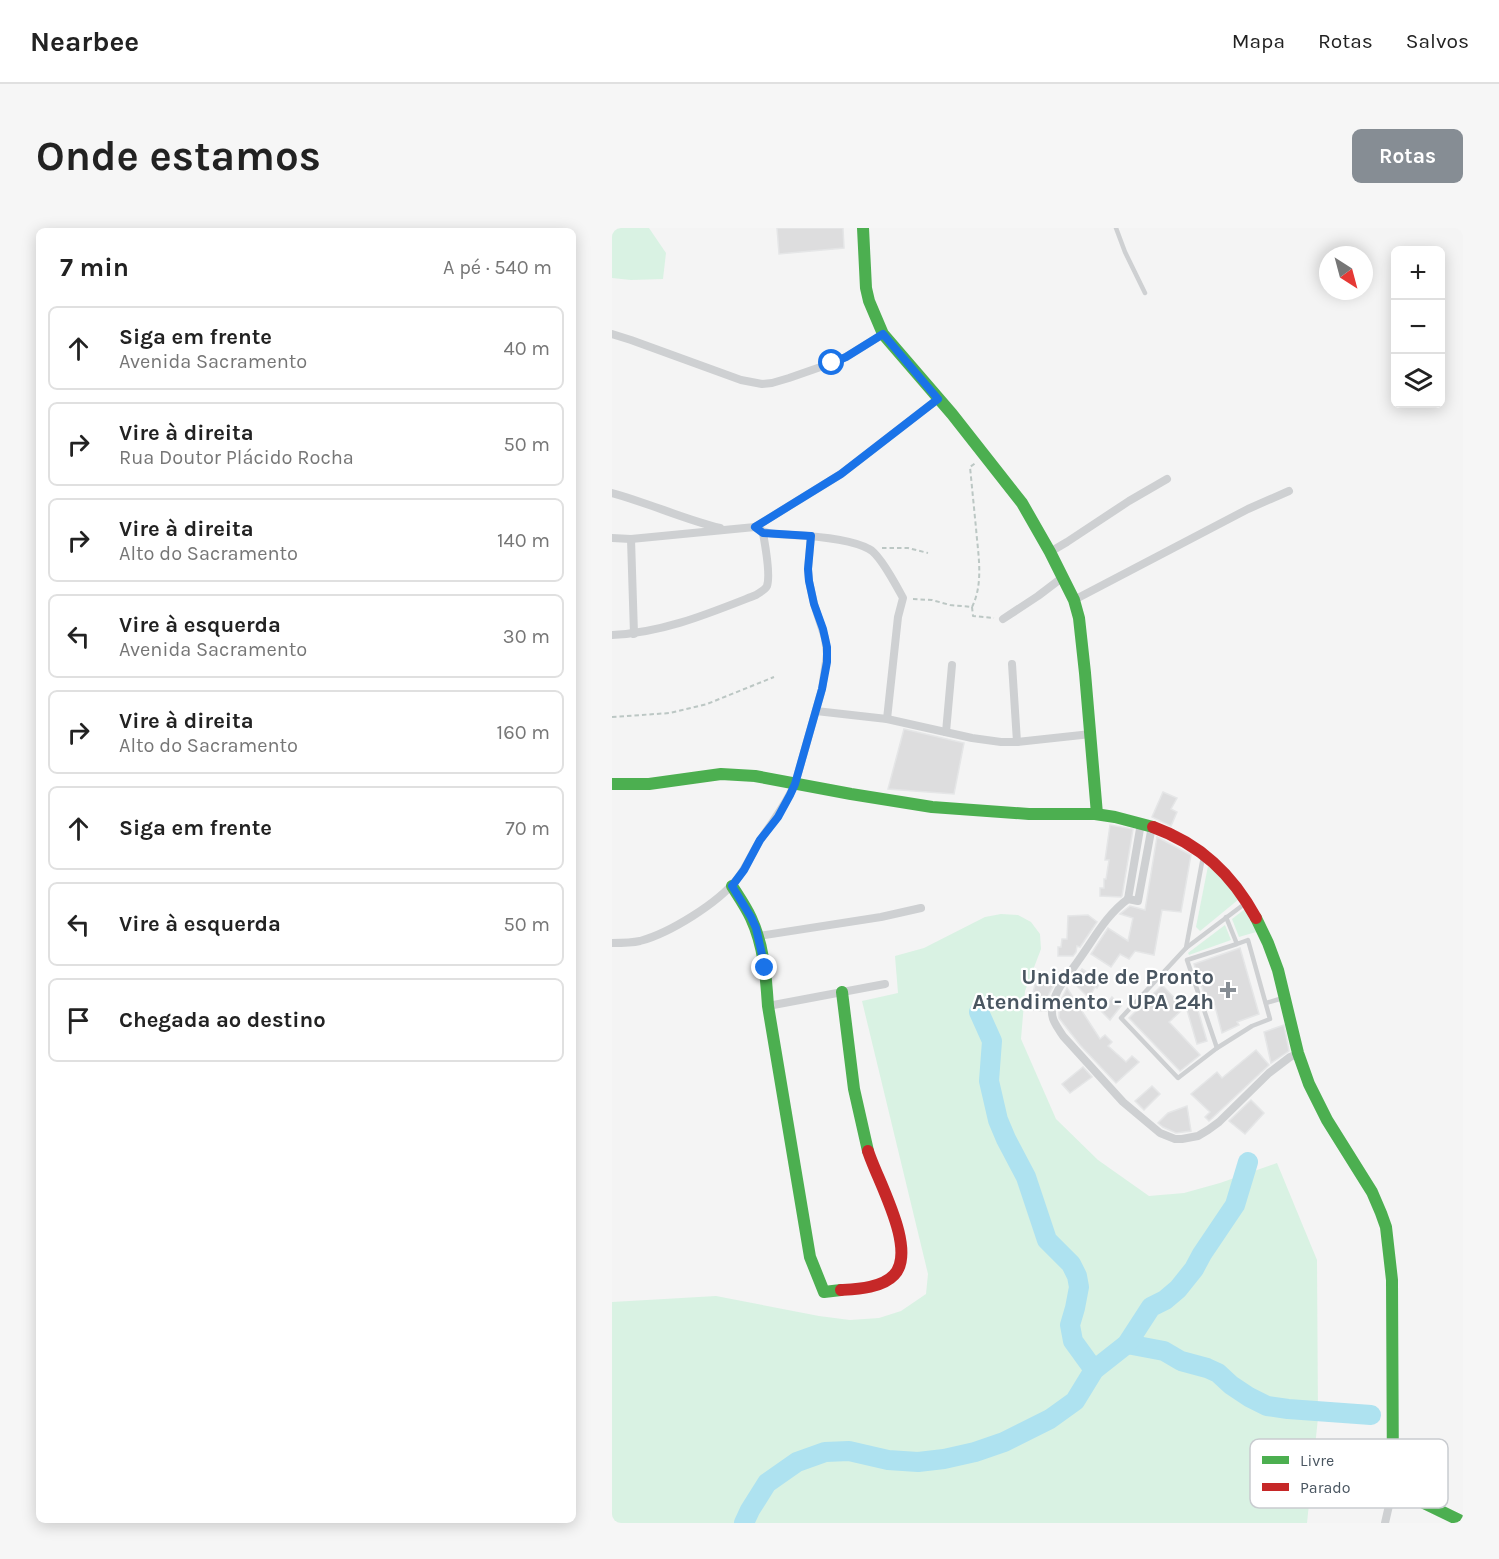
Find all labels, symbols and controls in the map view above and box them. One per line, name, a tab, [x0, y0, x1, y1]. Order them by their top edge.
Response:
text: Nearbee	[30, 25, 139, 58]
text: Mapa	[1232, 29, 1285, 53]
text: Rotas	[1318, 29, 1373, 53]
text: Salvos	[1406, 29, 1469, 53]
button: Rotas	[1352, 129, 1463, 183]
text: Onde estamos	[36, 131, 321, 181]
north arrow	[1319, 246, 1373, 300]
map controls	[1391, 246, 1445, 408]
button: +	[1391, 246, 1445, 300]
text: 7 min	[60, 252, 129, 283]
text: A pé · 540 m	[443, 256, 552, 279]
button: −	[1391, 300, 1445, 354]
text: Siga em frente	[119, 324, 272, 350]
icon: ahead	[62, 332, 95, 365]
text: 40 m	[504, 337, 550, 360]
route start	[818, 349, 844, 375]
text: Avenida Sacramento	[119, 350, 307, 373]
button: layers	[1391, 354, 1445, 408]
text: Vire à direita	[119, 420, 254, 446]
icon: right	[62, 428, 95, 461]
text: 50 m	[503, 433, 550, 456]
text: Rua Doutor Plácido Rocha	[119, 446, 354, 469]
text: Vire à direita	[119, 516, 254, 542]
icon: right	[62, 524, 95, 557]
text: 140 m	[497, 529, 550, 552]
text: Alto do Sacramento	[119, 542, 298, 565]
text: Vire à esquerda	[119, 612, 281, 638]
icon: left	[62, 620, 95, 653]
text: 30 m	[503, 625, 550, 648]
text: Avenida Sacramento	[119, 638, 307, 661]
text: Vire à direita	[119, 708, 254, 734]
icon: right	[62, 716, 95, 749]
text: 160 m	[497, 721, 550, 744]
text: Alto do Sacramento	[119, 734, 298, 757]
icon: ahead	[62, 812, 95, 845]
text: Siga em frente	[119, 815, 272, 841]
text: 70 m	[505, 817, 550, 840]
icon: left	[62, 908, 95, 941]
text: Vire à esquerda	[119, 911, 281, 937]
text: 50 m	[503, 913, 550, 936]
route end	[751, 954, 777, 980]
place label: Unidade de Pronto Atendimento - UPA 24h	[972, 964, 1214, 1015]
marker: Unidade de Pronto Atendimento - UPA 24h	[1219, 981, 1237, 999]
icon: arrive	[62, 1004, 95, 1037]
text: Chegada ao destino	[119, 1007, 326, 1033]
legend	[1250, 1439, 1448, 1508]
text: Livre	[1300, 1451, 1334, 1470]
text: Parado	[1300, 1478, 1350, 1497]

